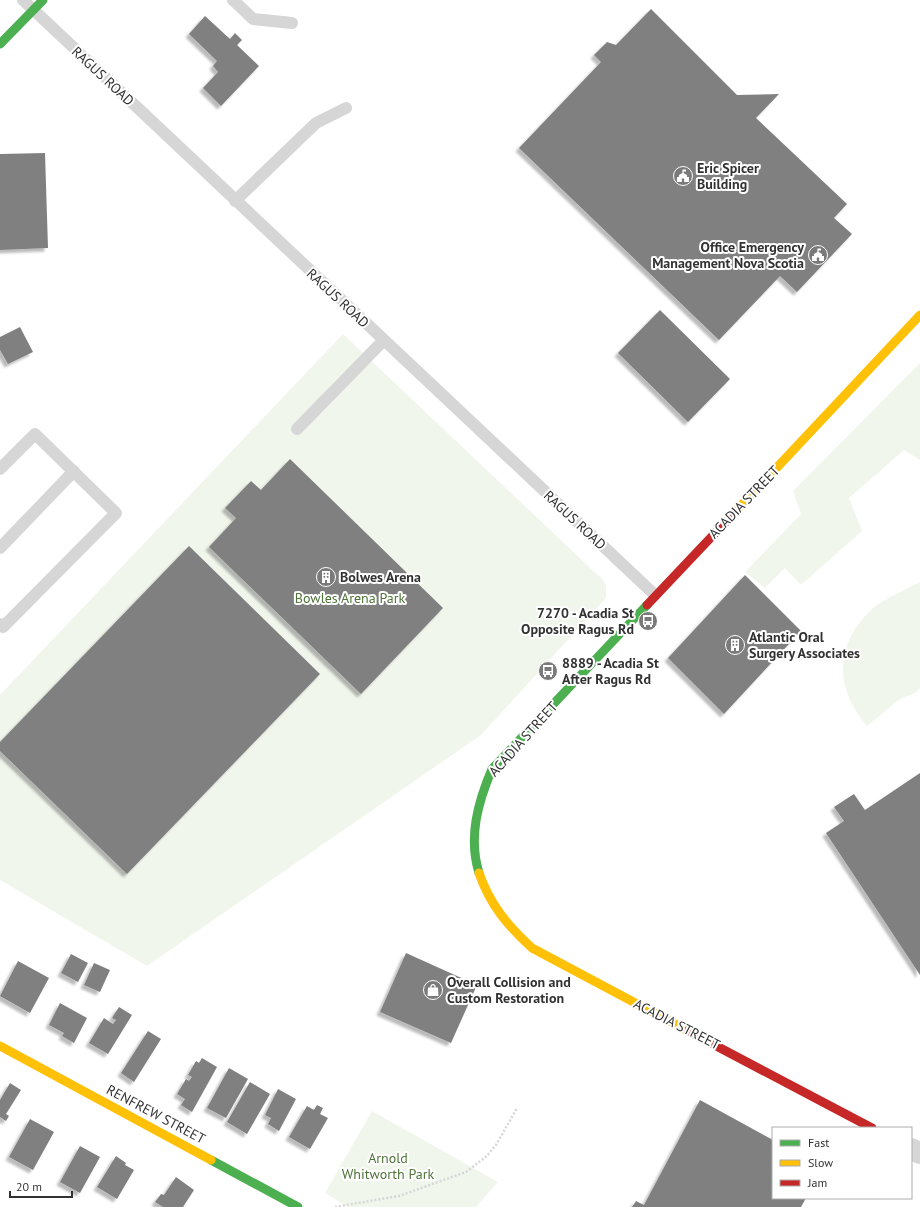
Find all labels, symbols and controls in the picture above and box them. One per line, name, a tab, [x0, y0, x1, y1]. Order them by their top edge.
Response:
street label: RAGUS ROAD	[68, 42, 138, 110]
place label: Eric Spicer Building	[697, 159, 759, 193]
public building icon: Eric Spicer Building	[672, 165, 694, 187]
place label: Office Emergency Management Nova Scotia	[652, 238, 804, 272]
public building icon: Office Emergency Management Nova Scotia	[807, 244, 829, 266]
street label: RAGUS ROAD	[303, 264, 373, 332]
street label: ACADIA STREET	[705, 462, 783, 542]
street label: RAGUS ROAD	[540, 486, 610, 554]
building icon: Bolwes Arena	[315, 566, 337, 588]
place label: Bolwes Arena	[340, 568, 421, 586]
park label: Bowles Arena Park	[295, 589, 405, 607]
place label: 7270 - Acadia St Opposite Ragus Rd	[521, 604, 634, 638]
bus stop icon: 7270 - Acadia St Opposite Ragus Rd	[637, 610, 659, 632]
place label: Atlantic Oral Surgery Associates	[749, 628, 860, 662]
building icon: Atlantic Oral Surgery Associates	[724, 634, 746, 656]
place label: 8889 - Acadia St After Ragus Rd	[562, 654, 659, 688]
bus stop icon: 8889 - Acadia St After Ragus Rd	[537, 660, 559, 682]
street label: ACADIA STREET	[485, 698, 561, 780]
place label: Overall Collision and Custom Restoration	[447, 973, 571, 1007]
shop icon: Overall Collision and Custom Restoration	[422, 979, 444, 1001]
street label: ACADIA STREET	[631, 995, 723, 1054]
street label: RENFREW STREET	[103, 1080, 209, 1148]
legend	[772, 1127, 912, 1199]
text: Fast	[808, 1135, 829, 1150]
park label: Arnold Whitworth Park	[342, 1149, 435, 1183]
text: Slow	[808, 1155, 833, 1170]
scale bar	[10, 1173, 72, 1199]
text: Jam	[807, 1175, 827, 1190]
text: 20 m	[16, 1179, 42, 1194]

